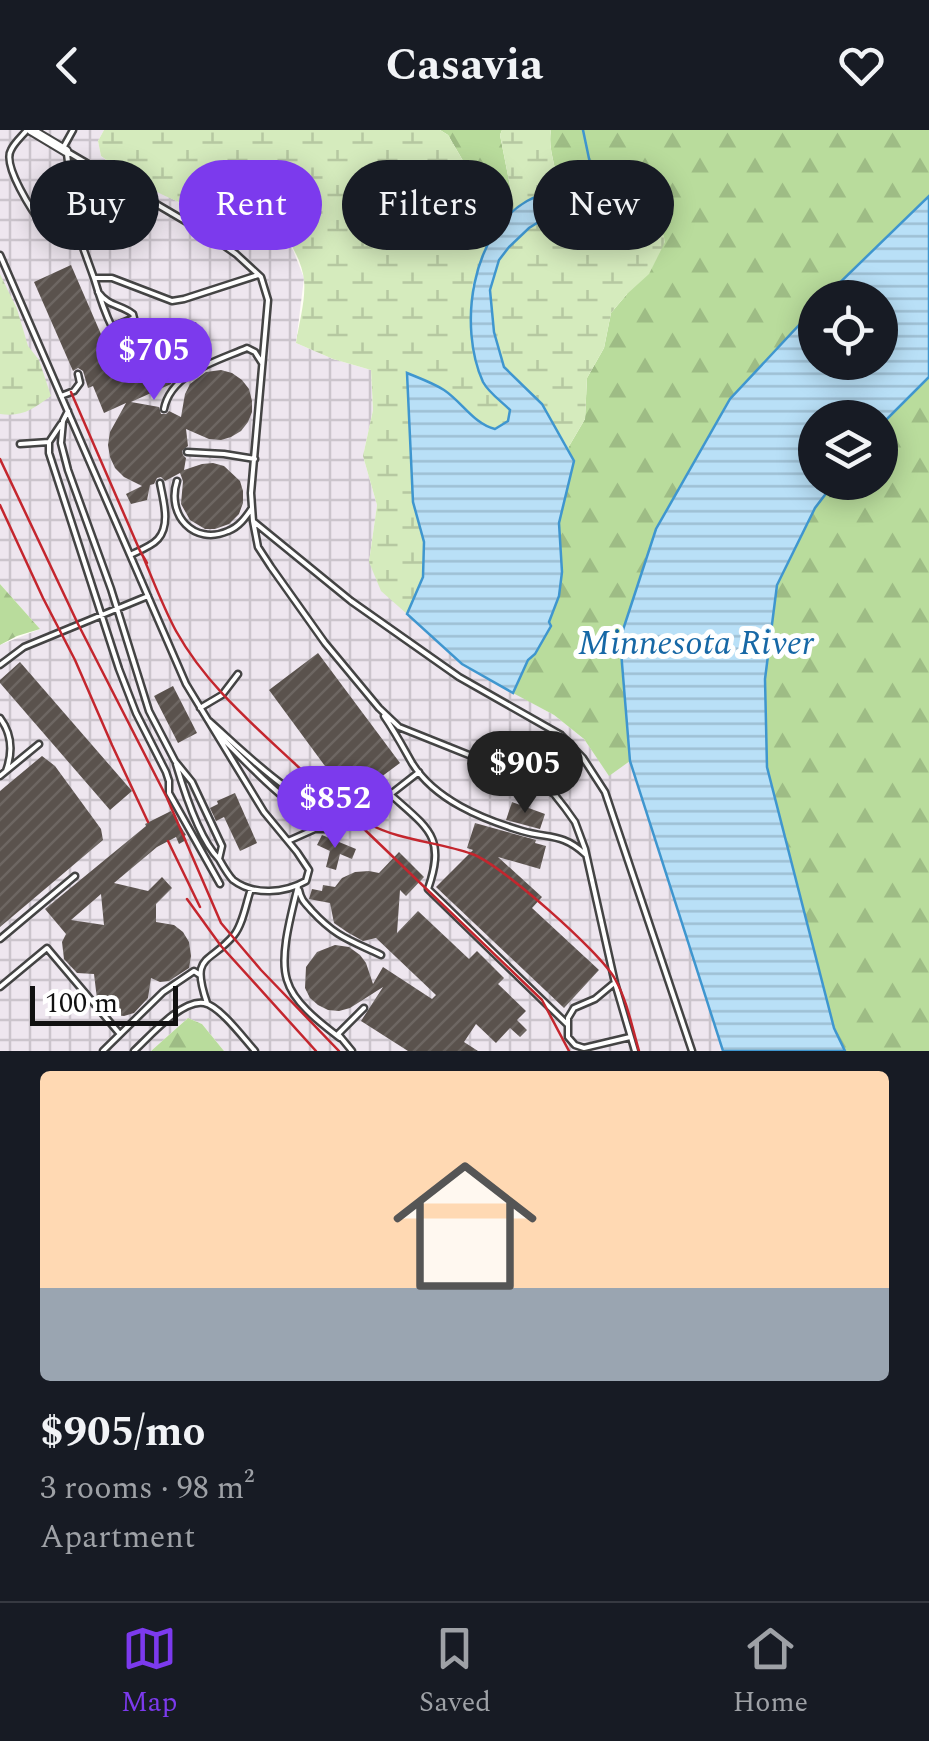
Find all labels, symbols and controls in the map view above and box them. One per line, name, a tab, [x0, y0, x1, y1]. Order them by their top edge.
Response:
text: Casavia	[386, 31, 543, 100]
icon: back	[40, 38, 95, 93]
icon: heart	[834, 38, 889, 93]
chip: Buy	[30, 160, 159, 250]
chip: Rent	[179, 160, 322, 250]
chip: Filters	[342, 160, 513, 250]
chip: New	[533, 160, 674, 250]
map controls	[798, 280, 898, 500]
button: locate	[798, 280, 898, 380]
pin: $705	[95, 318, 213, 403]
text: $705	[118, 326, 190, 375]
button: layers	[798, 400, 898, 500]
water label: Minnesota River	[578, 617, 815, 670]
pin: $905	[466, 731, 584, 816]
text: $905	[489, 739, 561, 788]
pin: $852	[276, 766, 394, 851]
text: $852	[299, 774, 371, 823]
scale bar	[30, 981, 178, 1026]
text: 100 m	[45, 982, 118, 1025]
icon: home	[375, 1136, 555, 1316]
text: $905/mo	[40, 1401, 206, 1464]
text: 3 rooms · 98 m²	[40, 1464, 254, 1513]
text: Apartment	[40, 1513, 195, 1562]
tab: Map	[121, 1621, 177, 1724]
tab: Saved	[419, 1621, 491, 1724]
tab: Home	[733, 1621, 808, 1724]

